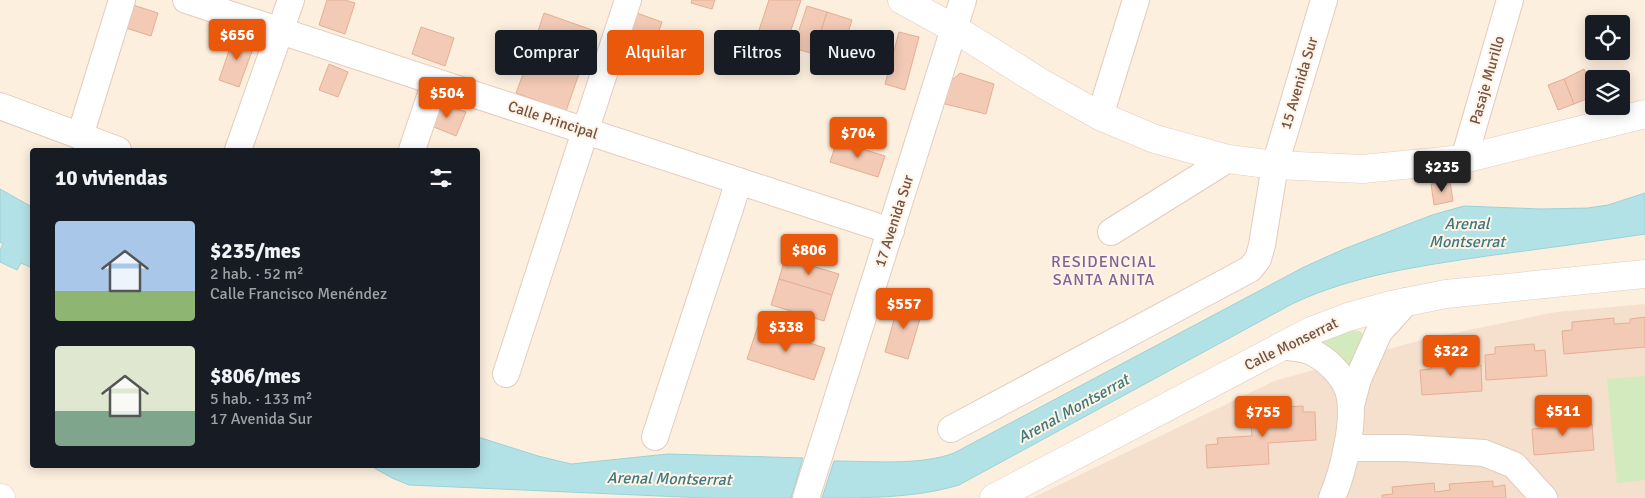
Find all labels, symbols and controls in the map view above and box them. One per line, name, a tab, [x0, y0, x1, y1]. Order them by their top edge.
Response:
map controls	[1585, 15, 1630, 115]
button: locate	[1585, 15, 1630, 60]
pin: $656	[207, 18, 267, 61]
text: $656	[220, 25, 254, 45]
chip: Comprar	[495, 30, 597, 75]
chip: Alquilar	[607, 30, 704, 75]
chip: Filtros	[714, 30, 800, 75]
chip: Nuevo	[810, 30, 894, 75]
street label: Pasaje Murillo	[1466, 33, 1508, 126]
street label: 15 Avenida Sur	[1276, 34, 1322, 131]
button: layers	[1585, 70, 1630, 115]
pin: $504	[417, 76, 477, 119]
text: $504	[430, 83, 464, 103]
street label: Calle Principal	[506, 97, 600, 143]
pin: $704	[828, 116, 888, 159]
text: $704	[841, 123, 875, 143]
pin: $235	[1412, 150, 1472, 193]
text: $235	[1425, 157, 1459, 177]
icon: filters	[427, 164, 455, 192]
text: 10 viviendas	[55, 165, 167, 191]
street label: 17 Avenida Sur	[871, 172, 917, 269]
water label: Arenal Montserrat	[1429, 214, 1507, 252]
pin: $806	[779, 234, 839, 276]
text: $235/mes	[210, 238, 301, 264]
text: $806	[792, 240, 826, 260]
icon: home	[95, 241, 155, 301]
district label: RESIDENCIAL SANTA ANITA	[1051, 252, 1157, 290]
text: 2 hab. · 52 m²	[210, 264, 304, 284]
text: Calle Francisco Menéndez	[210, 284, 387, 304]
pin: $557	[874, 288, 934, 330]
text: $557	[887, 294, 921, 314]
pin: $338	[756, 310, 816, 353]
street label: Calle Monserrat	[1241, 314, 1341, 374]
text: $338	[769, 317, 803, 337]
pin: $322	[1421, 334, 1481, 377]
text: $322	[1434, 341, 1468, 361]
text: $806/mes	[210, 363, 301, 389]
icon: home	[95, 366, 155, 426]
water label: Arenal Montserrat	[1014, 369, 1135, 448]
text: 5 hab. · 133 m²	[210, 389, 312, 409]
pin: $511	[1533, 394, 1593, 437]
pin: $755	[1233, 396, 1293, 438]
text: $511	[1546, 401, 1580, 421]
text: $755	[1246, 402, 1280, 422]
text: 17 Avenida Sur	[210, 409, 312, 429]
water label: Arenal Montserrat	[607, 468, 734, 490]

